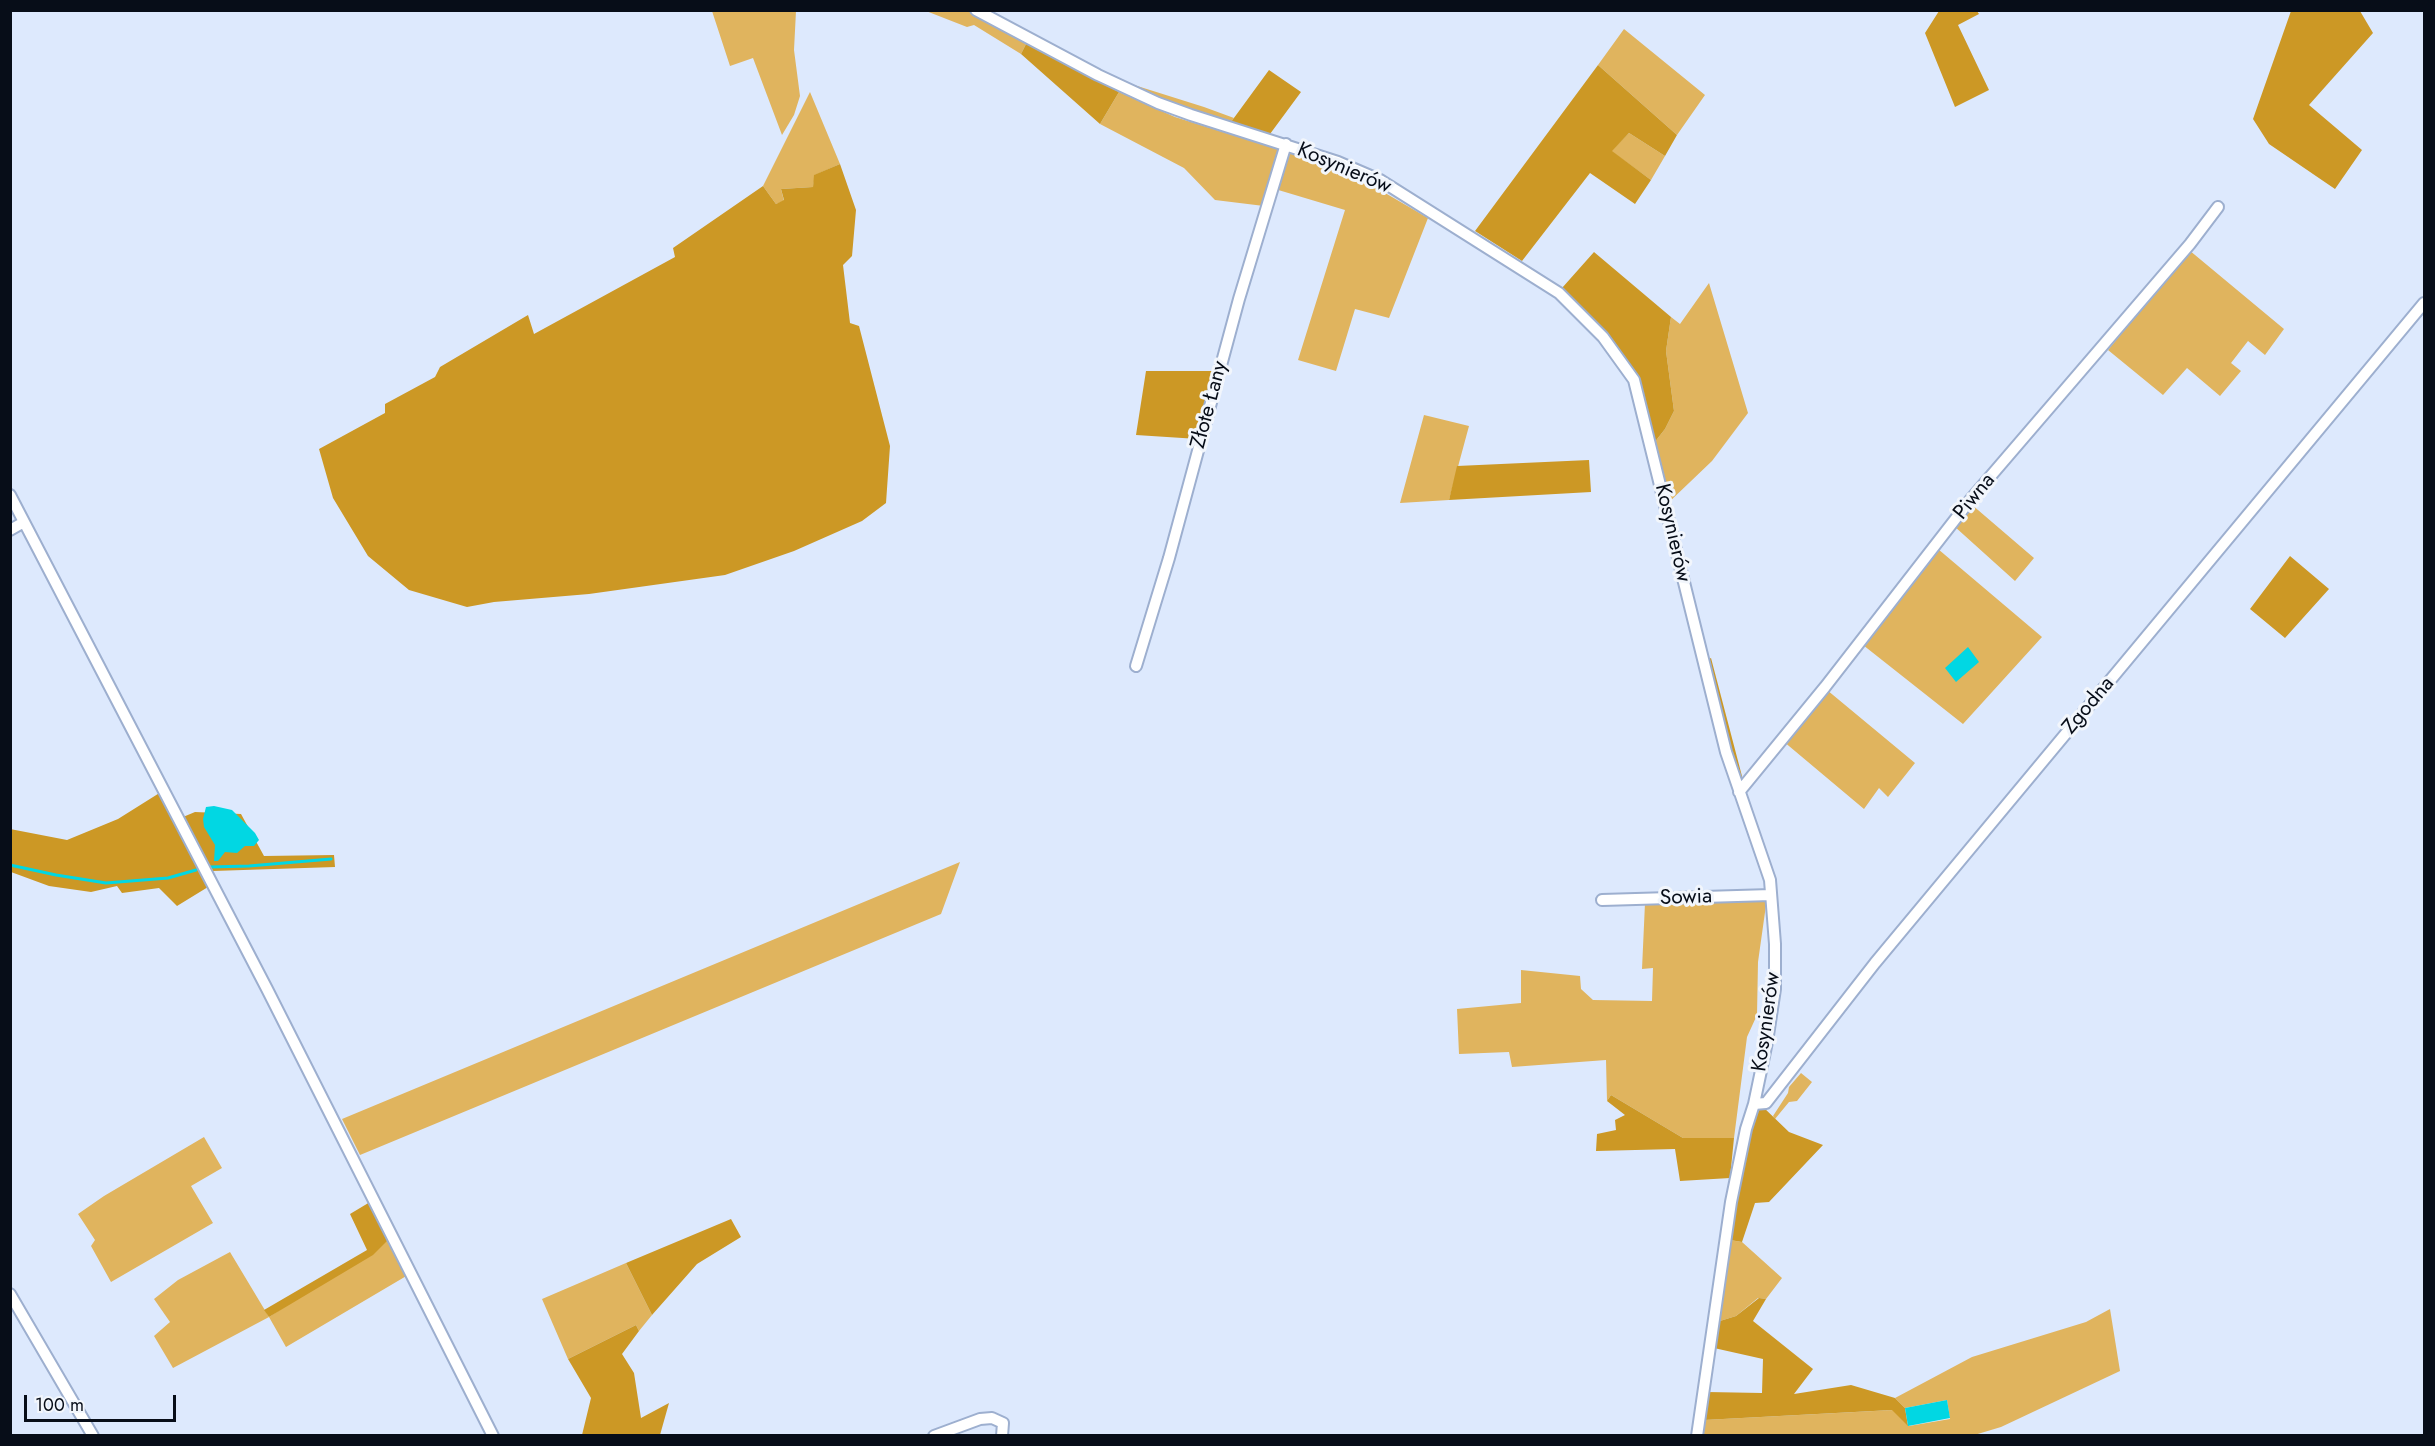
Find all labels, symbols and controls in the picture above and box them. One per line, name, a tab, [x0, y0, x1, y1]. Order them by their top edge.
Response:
street label: Kosynierów	[1293, 138, 1395, 200]
street label: Złote Łany	[1186, 358, 1234, 452]
street label: Piwna	[1949, 469, 2001, 525]
street label: Kosynierów	[1648, 481, 1696, 585]
street label: Zgodna	[2058, 672, 2120, 740]
street label: Sowia	[1659, 884, 1713, 912]
street label: Kosynierów	[1748, 971, 1786, 1073]
scale bar	[27, 1383, 178, 1421]
text: 100 m	[35, 1392, 84, 1418]

